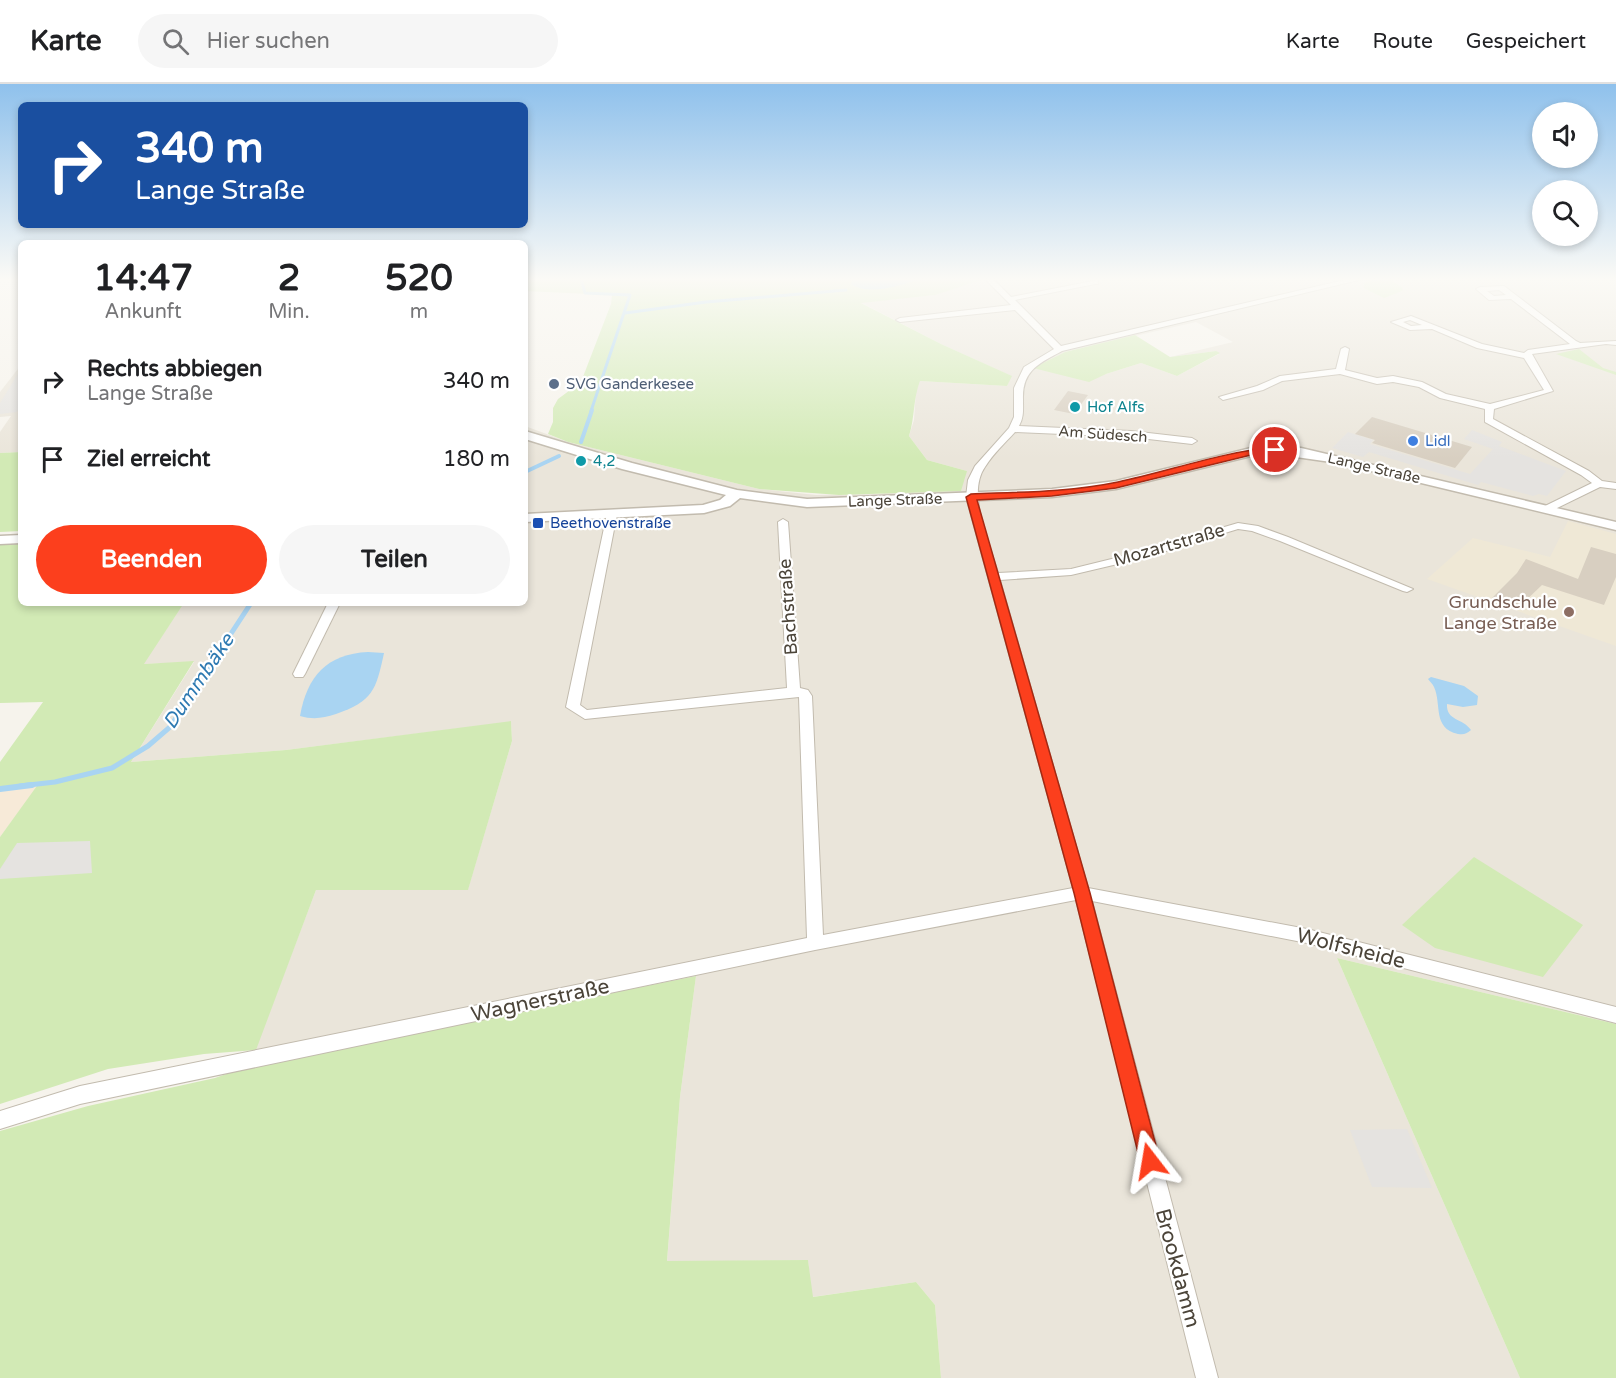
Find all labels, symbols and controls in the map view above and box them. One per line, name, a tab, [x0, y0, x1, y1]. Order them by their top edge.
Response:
search box	[138, 14, 558, 68]
text: Karte	[30, 24, 102, 58]
icon: search	[159, 25, 192, 58]
text: Hier suchen	[207, 28, 330, 54]
text: Karte	[1286, 29, 1340, 54]
text: Route	[1373, 29, 1433, 54]
text: Gespeichert	[1466, 29, 1586, 54]
map controls	[1532, 102, 1598, 246]
button: sound	[1532, 102, 1598, 168]
text: 340 m	[135, 123, 264, 174]
icon: right	[36, 126, 114, 204]
text: Lange Straße	[135, 174, 305, 207]
button: search	[1532, 180, 1598, 246]
text: 14:47	[93, 257, 193, 300]
text: 2	[278, 257, 300, 300]
text: 520	[385, 257, 453, 300]
text: Ankunft	[105, 300, 182, 324]
text: Min.	[268, 300, 310, 324]
text: m	[410, 300, 428, 324]
text: Rechts abbiegen	[87, 356, 262, 382]
icon: right	[36, 365, 69, 398]
text: 340 m	[443, 368, 510, 394]
place label: SVG Ganderkesee	[566, 375, 694, 393]
marker: SVG Ganderkesee	[547, 377, 561, 391]
text: Lange Straße	[87, 382, 213, 406]
place label: Hof Alfs	[1087, 398, 1145, 416]
marker: Hof Alfs	[1068, 400, 1082, 414]
street label: Am Südesch	[1058, 422, 1148, 446]
pin	[1249, 424, 1300, 475]
place label: Lidl	[1425, 432, 1451, 450]
icon: arrive	[1258, 433, 1291, 466]
marker: Lidl	[1406, 434, 1420, 448]
icon: arrive	[36, 443, 69, 476]
text: Ziel erreicht	[87, 446, 210, 472]
text: 180 m	[443, 446, 510, 472]
street label: Lange Straße	[1326, 449, 1422, 487]
place label: 4,2	[593, 452, 616, 470]
marker: 4,2	[574, 454, 588, 468]
street label: Lange Straße	[847, 489, 943, 511]
place label: Beethovenstraße	[550, 514, 671, 532]
marker: Beethovenstraße	[531, 516, 545, 530]
street label: Mozartstraße	[1111, 519, 1227, 571]
button: Beenden	[36, 525, 267, 594]
button: Teilen	[279, 525, 510, 594]
street label: Bachstraße	[774, 558, 802, 656]
place label: Grundschule Lange Straße	[1444, 591, 1557, 634]
marker: Grundschule Lange Straße	[1562, 605, 1576, 619]
water label: Dummbäke	[158, 628, 240, 734]
street label: Wolfsheide	[1294, 923, 1408, 974]
street label: Wagnerstraße	[469, 974, 612, 1027]
position arrow	[1118, 1129, 1182, 1193]
street label: Brookdamm	[1150, 1206, 1205, 1331]

